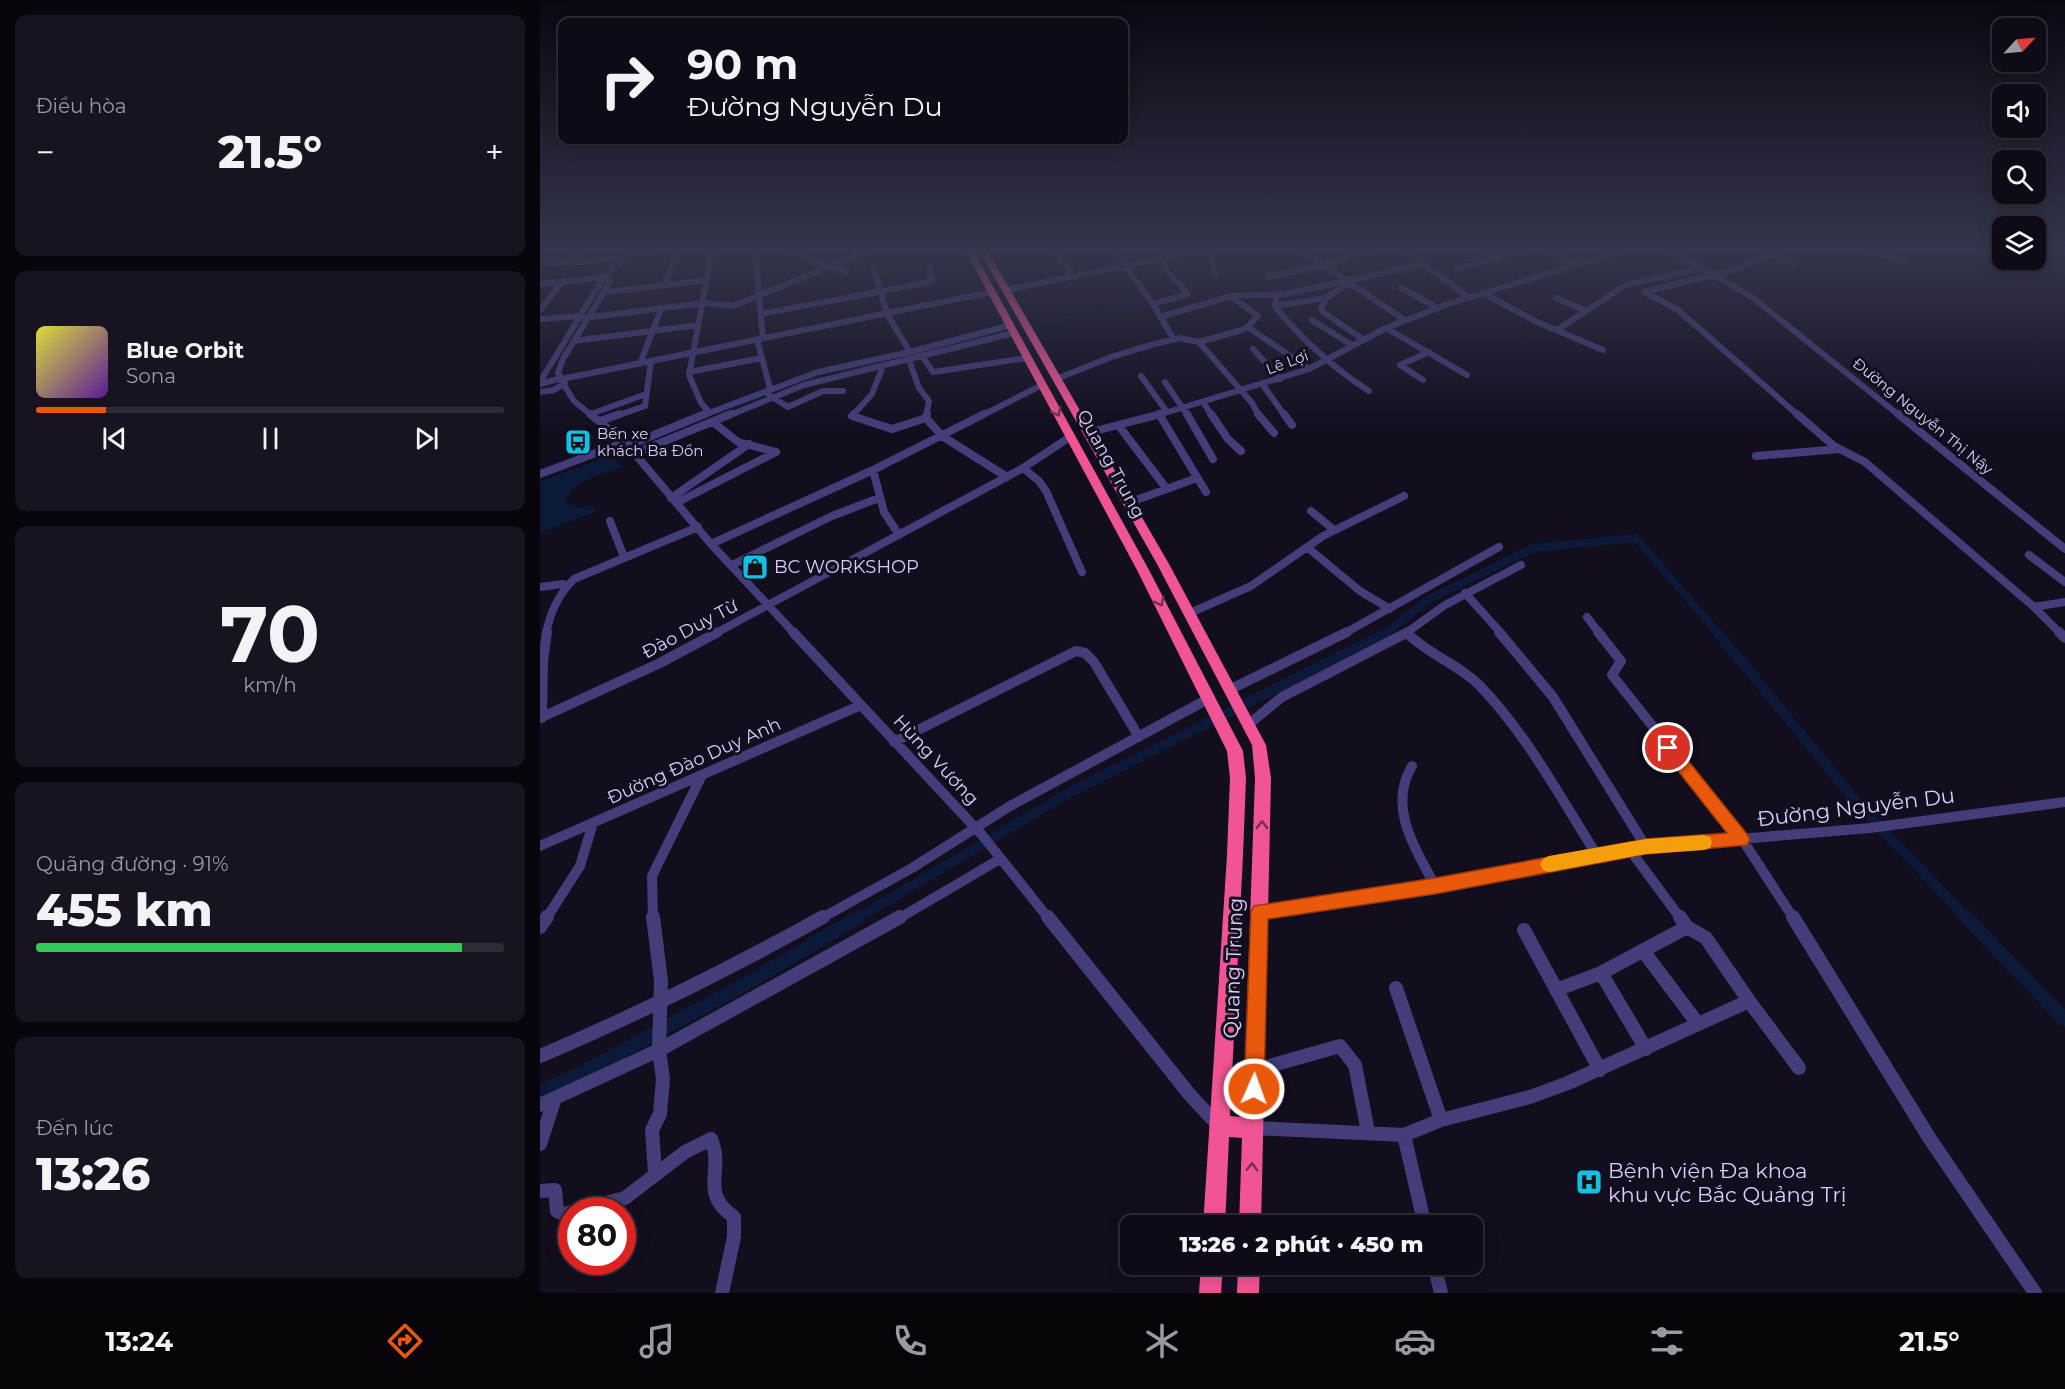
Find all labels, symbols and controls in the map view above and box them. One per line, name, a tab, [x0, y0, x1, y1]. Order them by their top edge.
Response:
north arrow	[1992, 18, 2046, 72]
map controls	[1992, 18, 2046, 270]
text: 90 m	[687, 38, 798, 90]
icon: right	[588, 42, 666, 120]
button: sound	[1992, 84, 2046, 138]
text: Đường Nguyễn Du	[687, 90, 943, 123]
text: Điều hòa	[36, 94, 127, 118]
text: 21.5°	[218, 124, 322, 179]
text: −	[36, 132, 55, 172]
text: +	[485, 132, 504, 172]
button: search	[1992, 150, 2046, 204]
button: layers	[1992, 216, 2046, 270]
text: Blue Orbit	[126, 337, 244, 364]
street label: Lê Lợi	[1263, 346, 1311, 378]
street label: Đường Nguyễn Thị Nậy	[1849, 353, 1998, 479]
text: Sona	[126, 364, 176, 388]
one-way arrow	[1050, 406, 1061, 416]
street label: Quang Trung	[1072, 406, 1150, 522]
icon: previous	[98, 422, 131, 455]
icon: pause	[254, 422, 287, 455]
icon: next	[410, 422, 443, 455]
place label: Bến xe khách Ba Đồn	[597, 424, 703, 460]
bus stop icon: Bến xe khách Ba Đồn	[563, 427, 593, 457]
shop icon: BC WORKSHOP	[740, 552, 770, 582]
place label: BC WORKSHOP	[774, 556, 919, 578]
text: 70	[220, 586, 320, 682]
street label: Đào Duy Từ	[638, 595, 742, 663]
one-way arrow	[1153, 595, 1164, 606]
text: km/h	[243, 673, 297, 697]
street label: Hùng Vương	[889, 710, 983, 810]
street label: Đường Đào Duy Anh	[604, 713, 784, 809]
pin	[1642, 722, 1693, 773]
icon: arrive	[1651, 731, 1684, 764]
street label: Đường Nguyễn Du	[1756, 782, 1956, 832]
one-way arrow	[1256, 821, 1269, 830]
text: Quãng đường · 91%	[36, 852, 228, 876]
text: 455 km	[36, 882, 212, 937]
street label: Quang Trung	[1218, 897, 1248, 1039]
position arrow	[1222, 1057, 1286, 1121]
text: Đến lúc	[36, 1116, 114, 1140]
text: 13:26	[36, 1146, 150, 1201]
place label: Bệnh viện Đa khoa khu vực Bắc Quảng Trị	[1608, 1158, 1846, 1207]
one-way arrow	[1245, 1163, 1258, 1172]
hospital icon: Bệnh viện Đa khoa khu vực Bắc Quảng Trị	[1574, 1167, 1604, 1197]
speed limit sign: 80	[558, 1197, 636, 1275]
text: 13:26 · 2 phút · 450 m	[1179, 1231, 1424, 1258]
icon: directions	[384, 1320, 426, 1362]
icon: music	[636, 1320, 678, 1362]
icon: phone	[889, 1320, 931, 1362]
icon: climate	[1141, 1320, 1183, 1362]
icon: car	[1394, 1320, 1436, 1362]
icon: filters	[1646, 1320, 1688, 1362]
text: 13:24	[105, 1325, 173, 1358]
text: 21.5°	[1899, 1325, 1960, 1358]

